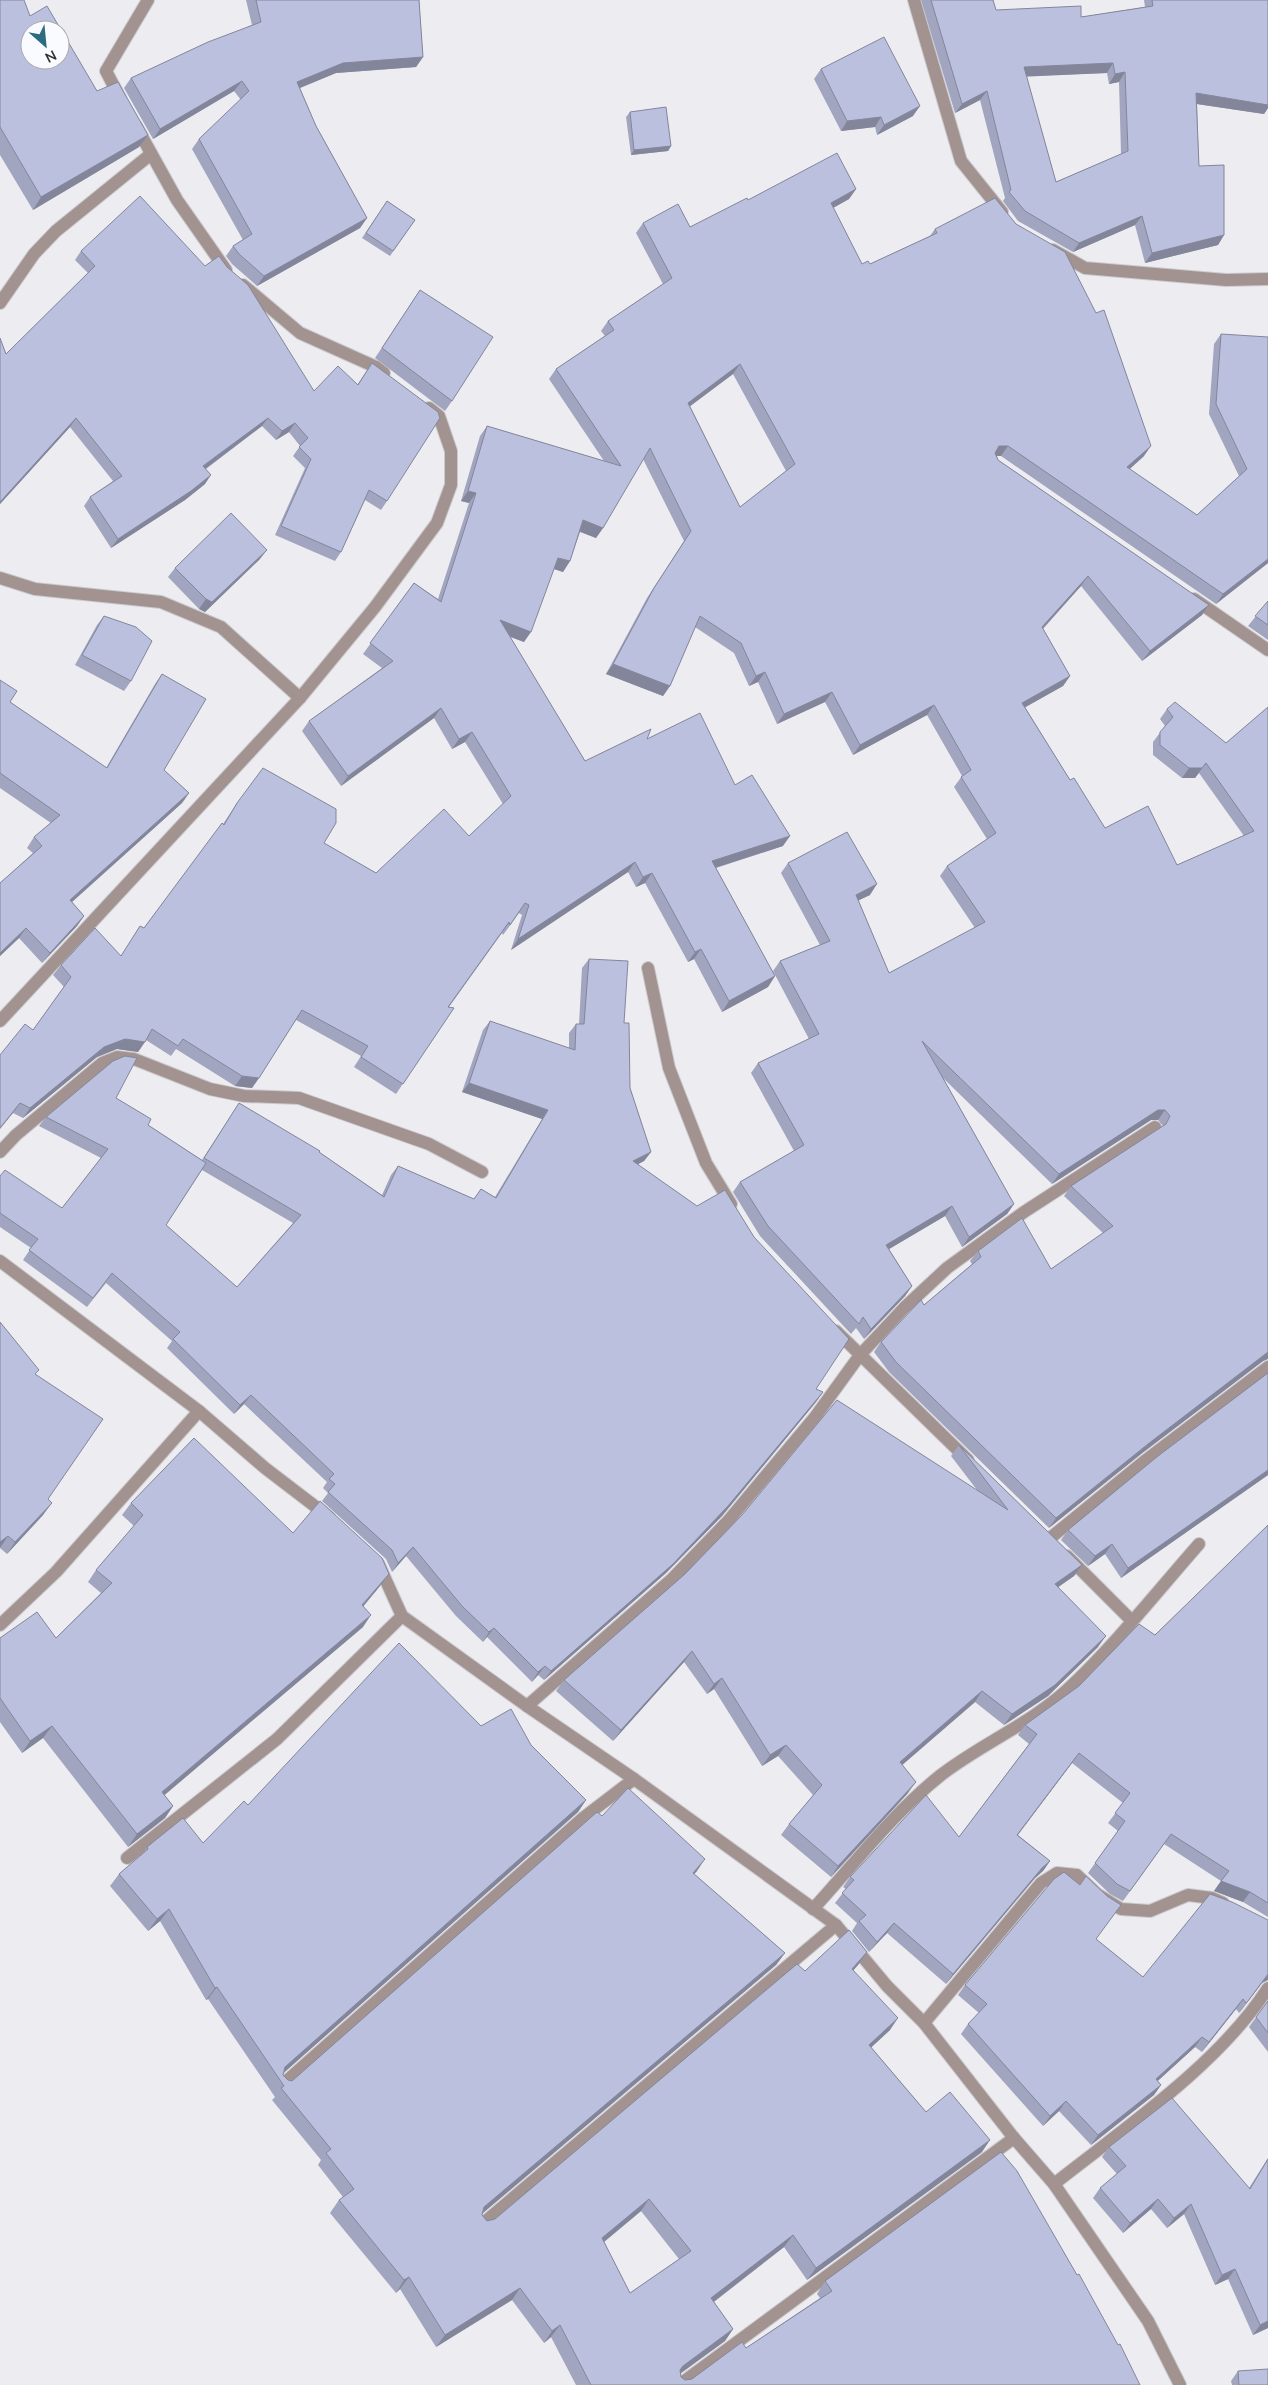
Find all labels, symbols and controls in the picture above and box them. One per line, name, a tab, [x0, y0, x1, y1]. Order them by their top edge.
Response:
north arrow	[20, 20, 70, 70]
text: N	[42, 45, 60, 67]

